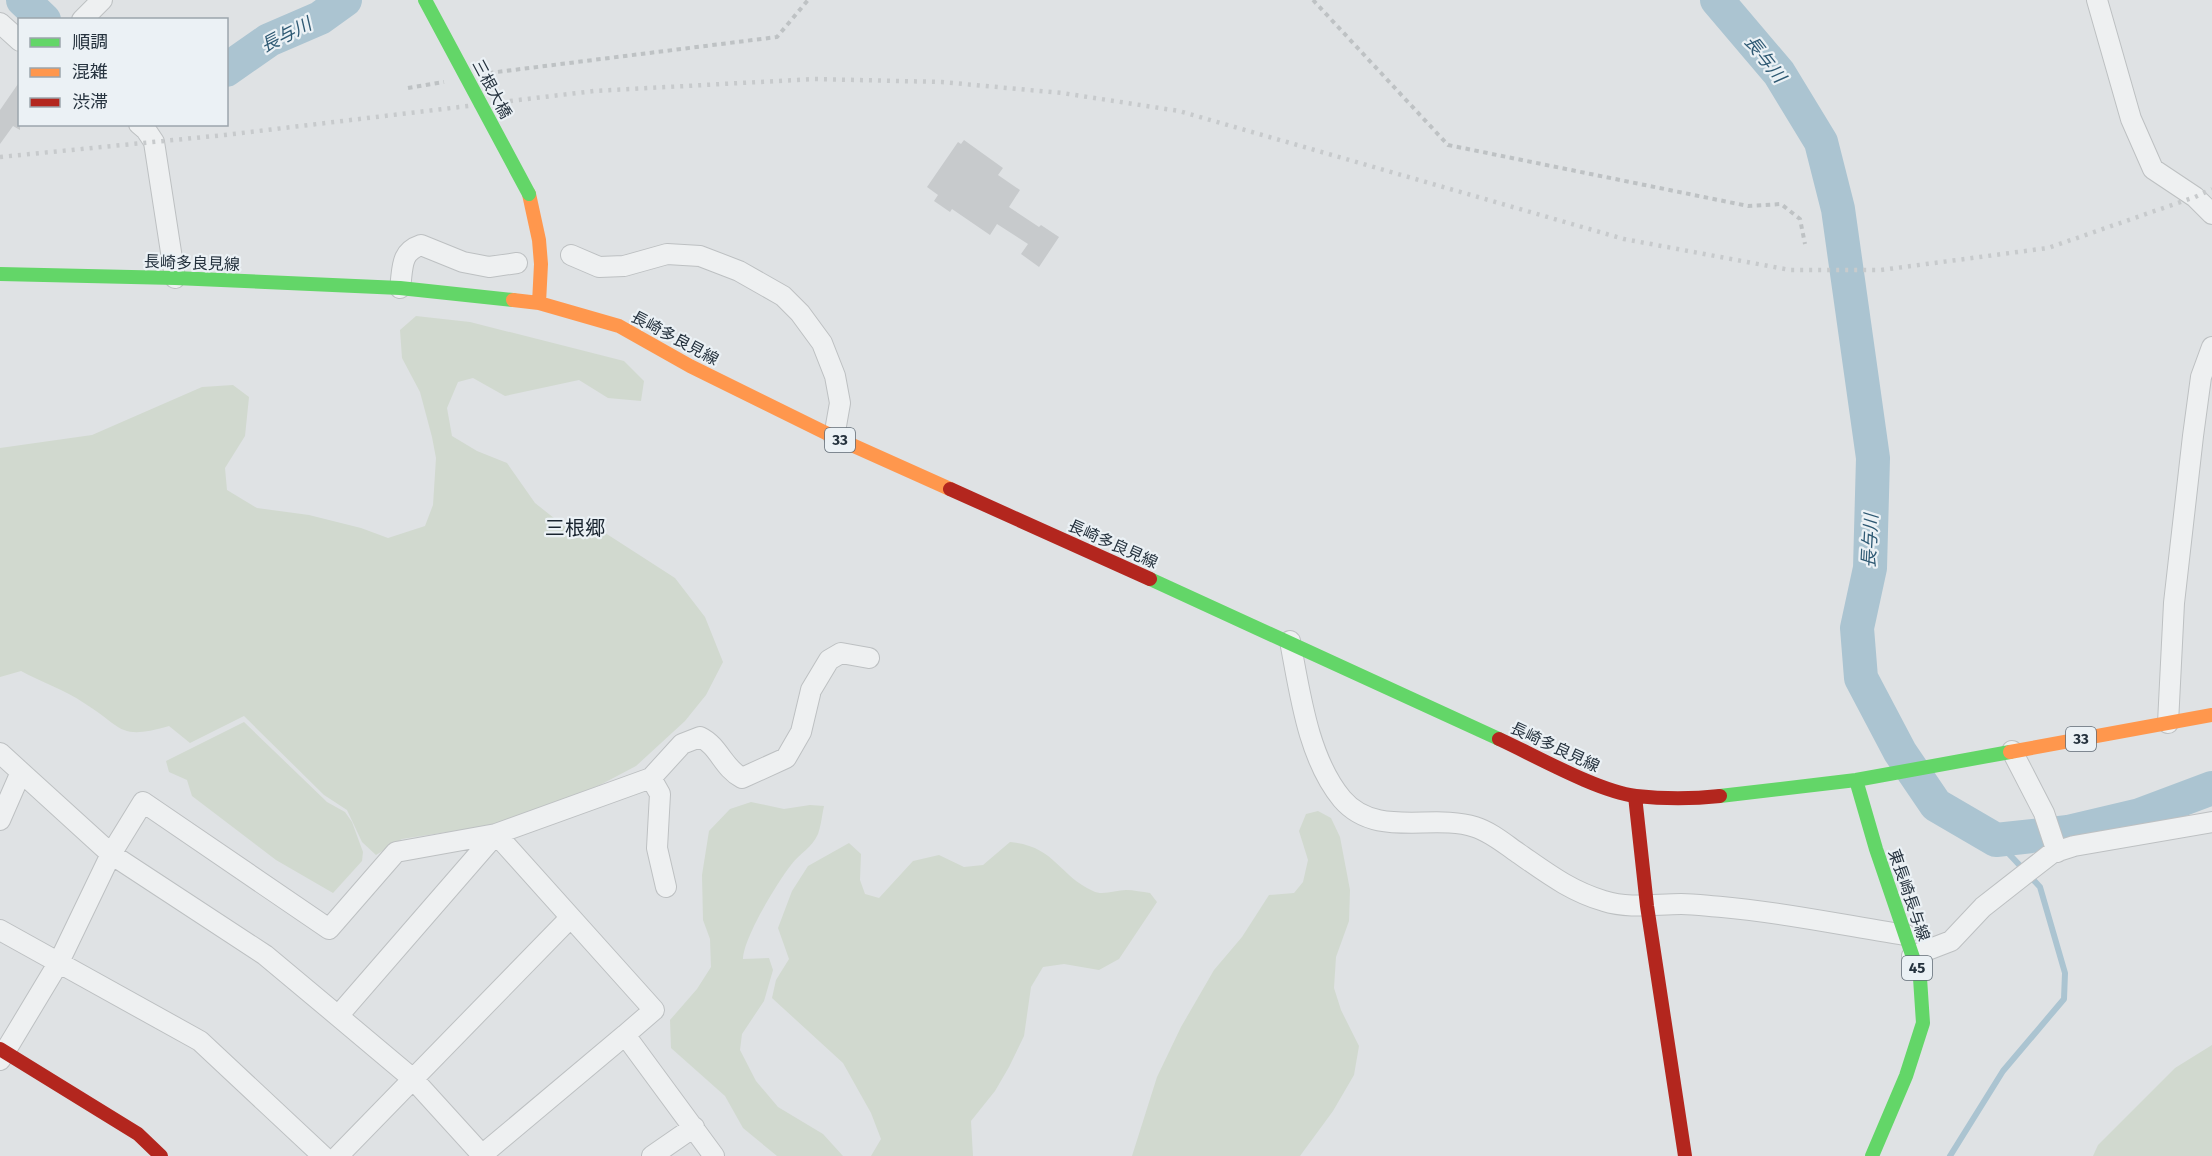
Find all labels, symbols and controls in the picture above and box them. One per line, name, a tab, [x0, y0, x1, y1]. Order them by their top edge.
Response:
water label: 長与川	[257, 12, 317, 57]
legend	[18, 18, 228, 126]
text: 順調	[72, 31, 108, 53]
water label: 長与川	[1740, 31, 1792, 89]
street label: 三根大橋	[469, 56, 515, 122]
text: 混雑	[72, 61, 108, 83]
text: 渋滞	[72, 91, 108, 113]
street label: 長崎多良見線	[144, 252, 240, 274]
street label: 長崎多良見線	[628, 307, 722, 369]
road number: 33	[825, 428, 855, 452]
water label: 長与川	[1858, 511, 1883, 569]
district label: 三根郷	[545, 516, 605, 540]
street label: 長崎多良見線	[1065, 516, 1161, 572]
street label: 長崎多良見線	[1507, 718, 1603, 776]
road number: 33	[2066, 727, 2096, 751]
street label: 東長崎長与線	[1884, 847, 1934, 943]
road number: 45	[1902, 956, 1932, 980]

